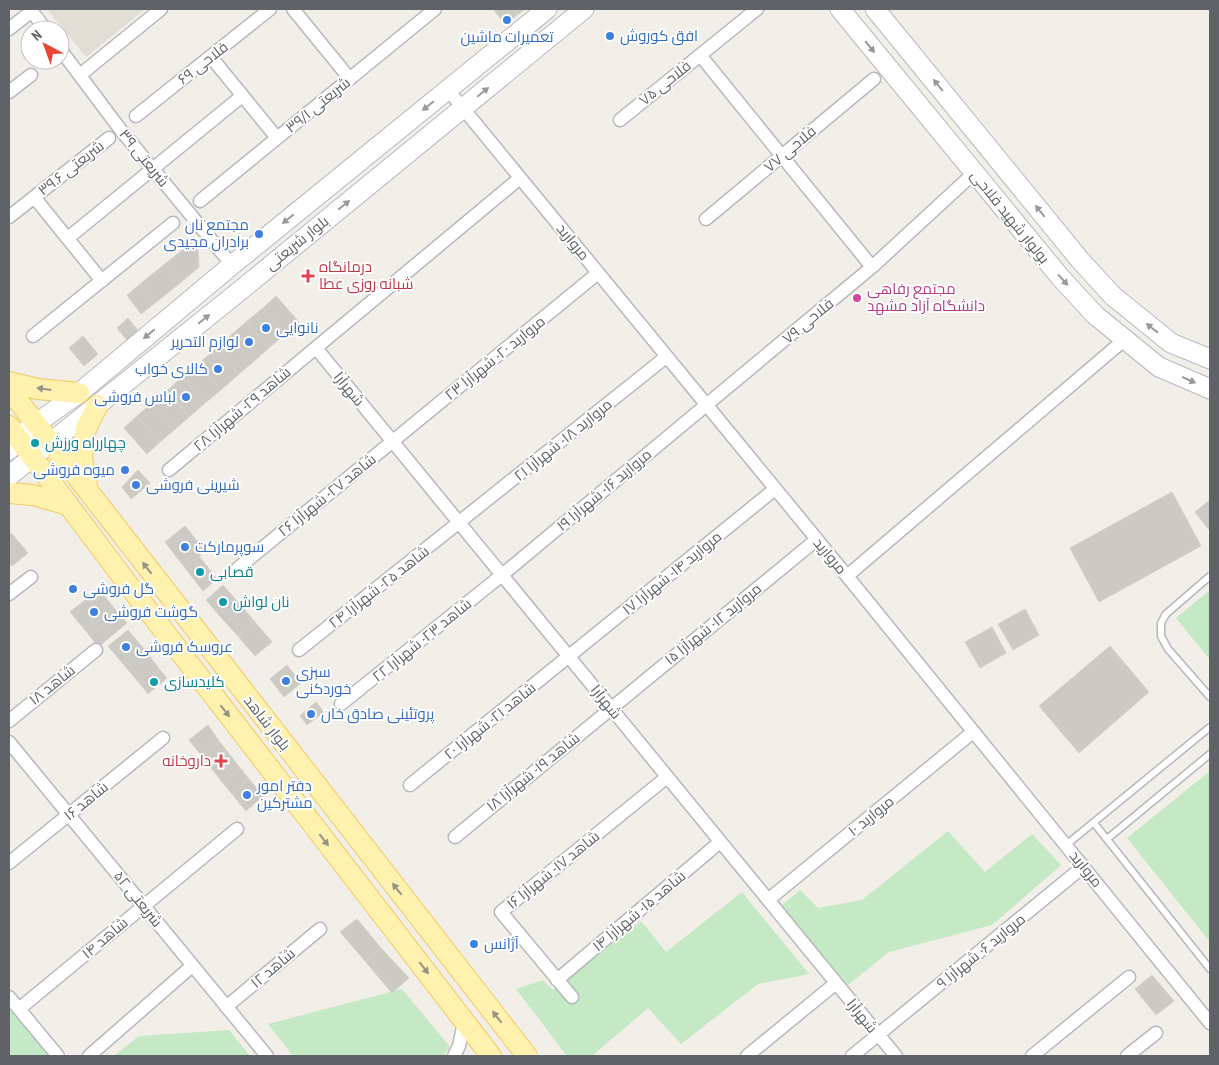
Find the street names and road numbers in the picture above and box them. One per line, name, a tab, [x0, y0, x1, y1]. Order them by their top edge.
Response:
street label: فلاحی ۶۹	[174, 37, 232, 89]
street label: فلاحی ۷۵	[635, 56, 695, 110]
street label: شریعتی ۳۹/۱	[281, 73, 355, 137]
street label: فلاحی ۷۷	[760, 121, 820, 177]
street label: شریعتی ۳۹	[115, 125, 173, 191]
street label: شریعتی ۳۹.۶	[34, 136, 108, 200]
street label: بولوار شهید فلاحی	[966, 166, 1054, 268]
street label: بلوار شریعتی	[261, 211, 333, 275]
street label: مروارید	[553, 219, 594, 264]
street label: فلاحی ۷۹	[778, 294, 838, 348]
street label: مروارید ۲۰- شهرآرا ۲۳	[441, 311, 549, 405]
street label: شاهد ۲۹- شهرآرا ۲۸	[189, 362, 295, 456]
street label: شهرآرا	[329, 368, 369, 410]
street label: مروارید ۱۸- شهرآرا ۲۱	[510, 394, 616, 486]
street label: مروارید ۱۶- شهرآرا ۱۹	[552, 444, 656, 536]
street label: شاهد ۲۷- شهرآرا ۲۶	[274, 449, 380, 541]
street label: مروارید ۱۴- شهرآرا ۱۷	[618, 527, 726, 619]
street label: مروارید	[810, 533, 851, 578]
street label: شاهد ۲۵- شهرآرا ۲۴	[325, 541, 433, 633]
street label: مروارید ۱۲- شهرآرا ۱۵	[660, 579, 766, 669]
street label: شاهد ۲۳- شهرآرا ۲۲	[368, 594, 476, 686]
street label: شاهد ۱۸	[25, 660, 79, 709]
street label: شاهد ۲۱- شهرآرا ۲۰	[440, 678, 540, 764]
street label: شهرآرا	[586, 681, 626, 723]
street label: بلوار شاهد	[240, 691, 295, 754]
street label: شاهد ۱۹- شهرآرا ۱۸	[482, 728, 584, 816]
street label: شاهد ۱۶	[60, 777, 112, 824]
street label: مروارید ۱۰	[844, 791, 898, 840]
street label: شاهد ۱۷- شهرآرا ۱۶	[502, 826, 604, 914]
street label: مروارید	[1066, 846, 1107, 891]
street label: شاهد ۱۵- شهرآرا ۱۴	[588, 866, 690, 956]
street label: شریعتی ۵۲	[109, 867, 167, 931]
street label: مروارید ۶- شهرآرا ۹	[932, 909, 1030, 993]
street label: شاهد ۱۴	[78, 913, 132, 962]
street label: شاهد ۱۲	[246, 943, 299, 992]
street label: شهرآرا	[842, 995, 882, 1037]

